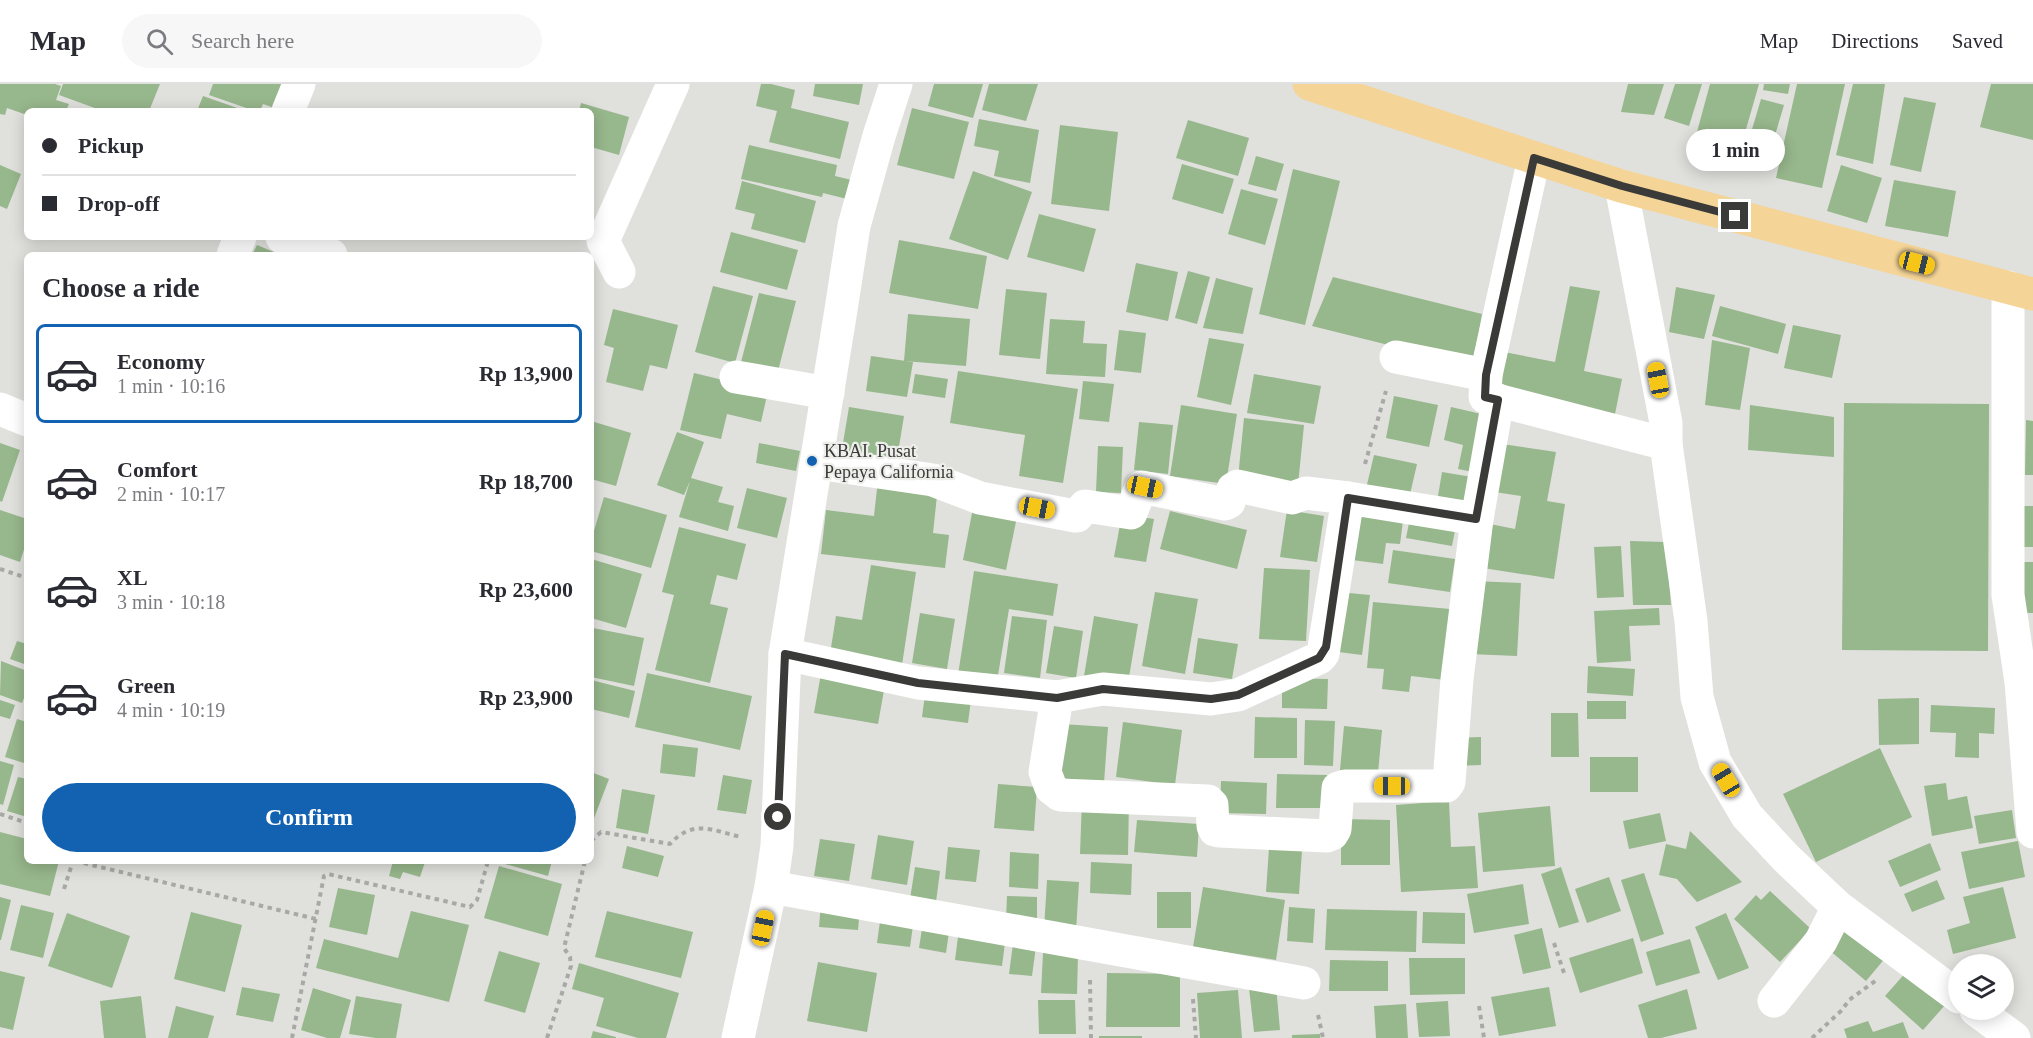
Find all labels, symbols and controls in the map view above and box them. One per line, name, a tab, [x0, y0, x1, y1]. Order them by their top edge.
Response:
search box	[122, 14, 542, 68]
text: Map	[30, 25, 86, 56]
icon: search	[143, 25, 176, 58]
text: Search here	[191, 28, 294, 53]
text: Map	[1760, 29, 1798, 53]
text: Directions	[1831, 29, 1919, 53]
text: Saved	[1952, 29, 2003, 53]
callout: 1 min	[1686, 129, 1784, 171]
text: Pickup	[78, 133, 144, 158]
text: 1 min	[1711, 139, 1760, 161]
text: Drop-off	[78, 191, 159, 216]
route end	[1721, 202, 1748, 229]
car	[1897, 250, 1937, 276]
text: Choose a ride	[42, 273, 200, 303]
icon: car	[45, 347, 99, 401]
text: Economy	[117, 349, 205, 374]
text: Rp 13,900	[479, 361, 573, 386]
car	[1646, 361, 1670, 399]
text: 1 min · 10:16	[117, 375, 225, 397]
place label: KBAI. Pusat Pepaya California	[824, 441, 953, 482]
marker: KBAI. Pusat Pepaya California	[805, 454, 819, 468]
icon: car	[45, 455, 99, 509]
text: Comfort	[117, 457, 198, 482]
text: Rp 18,700	[479, 469, 573, 494]
car	[1126, 474, 1164, 500]
text: 2 min · 10:17	[117, 483, 225, 505]
car	[1018, 496, 1056, 520]
icon: car	[45, 563, 99, 617]
text: XL	[117, 565, 148, 590]
text: Rp 23,600	[479, 577, 573, 602]
text: 3 min · 10:18	[117, 591, 225, 613]
icon: car	[45, 671, 99, 725]
text: Green	[117, 673, 175, 698]
text: Rp 23,900	[479, 685, 573, 710]
text: 4 min · 10:19	[117, 699, 225, 721]
car	[1709, 760, 1743, 800]
car	[1374, 777, 1410, 795]
button: Confirm	[42, 783, 576, 852]
route start	[764, 803, 791, 830]
car	[750, 909, 776, 947]
map controls	[1948, 954, 2014, 1020]
button: layers	[1948, 954, 2014, 1020]

